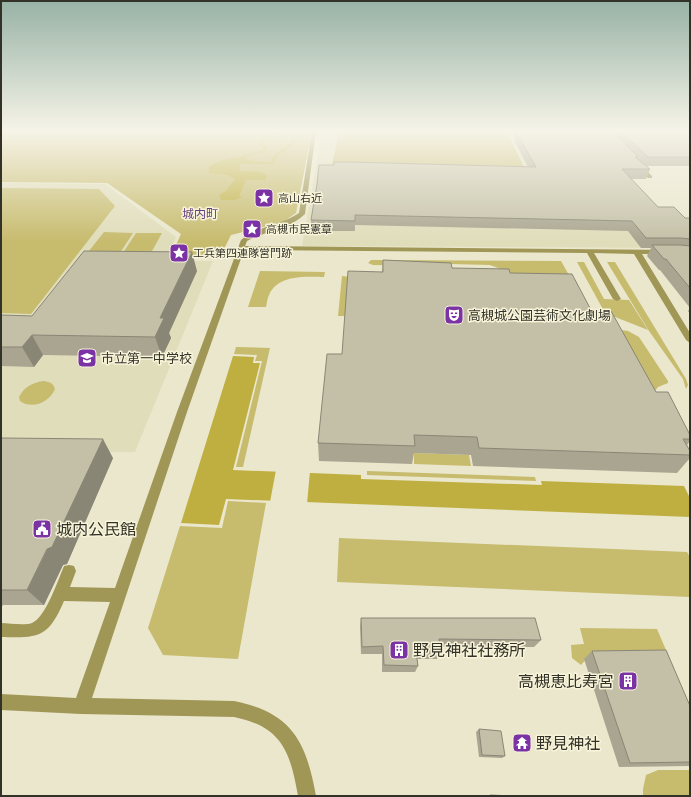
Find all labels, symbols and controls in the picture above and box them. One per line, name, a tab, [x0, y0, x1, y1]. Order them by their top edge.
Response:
place icon: 高山右近	[253, 187, 275, 209]
place label: 高山右近	[278, 192, 322, 205]
district label: 城内町	[182, 207, 218, 221]
place icon: 高槻市民憲章	[241, 218, 263, 240]
place label: 高槻市民憲章	[266, 223, 332, 236]
place icon: 工兵第四連隊営門跡	[168, 242, 190, 264]
place label: 工兵第四連隊営門跡	[193, 247, 292, 260]
theatre icon: 高槻城公園芸術文化劇場	[443, 304, 465, 326]
place label: 高槻城公園芸術文化劇場	[468, 308, 611, 323]
school or university icon: 市立第一中学校	[76, 347, 98, 369]
place label: 市立第一中学校	[101, 351, 192, 366]
public building icon: 城内公民館	[31, 518, 53, 540]
place label: 城内公民館	[56, 520, 136, 539]
building icon: 野見神社社務所	[388, 639, 410, 661]
place label: 野見神社社務所	[413, 641, 525, 660]
building icon: 高槻恵比寿宮	[617, 670, 639, 692]
place label: 高槻恵比寿宮	[518, 672, 614, 691]
temple icon: 野見神社	[511, 732, 533, 754]
place label: 野見神社	[536, 734, 600, 753]

